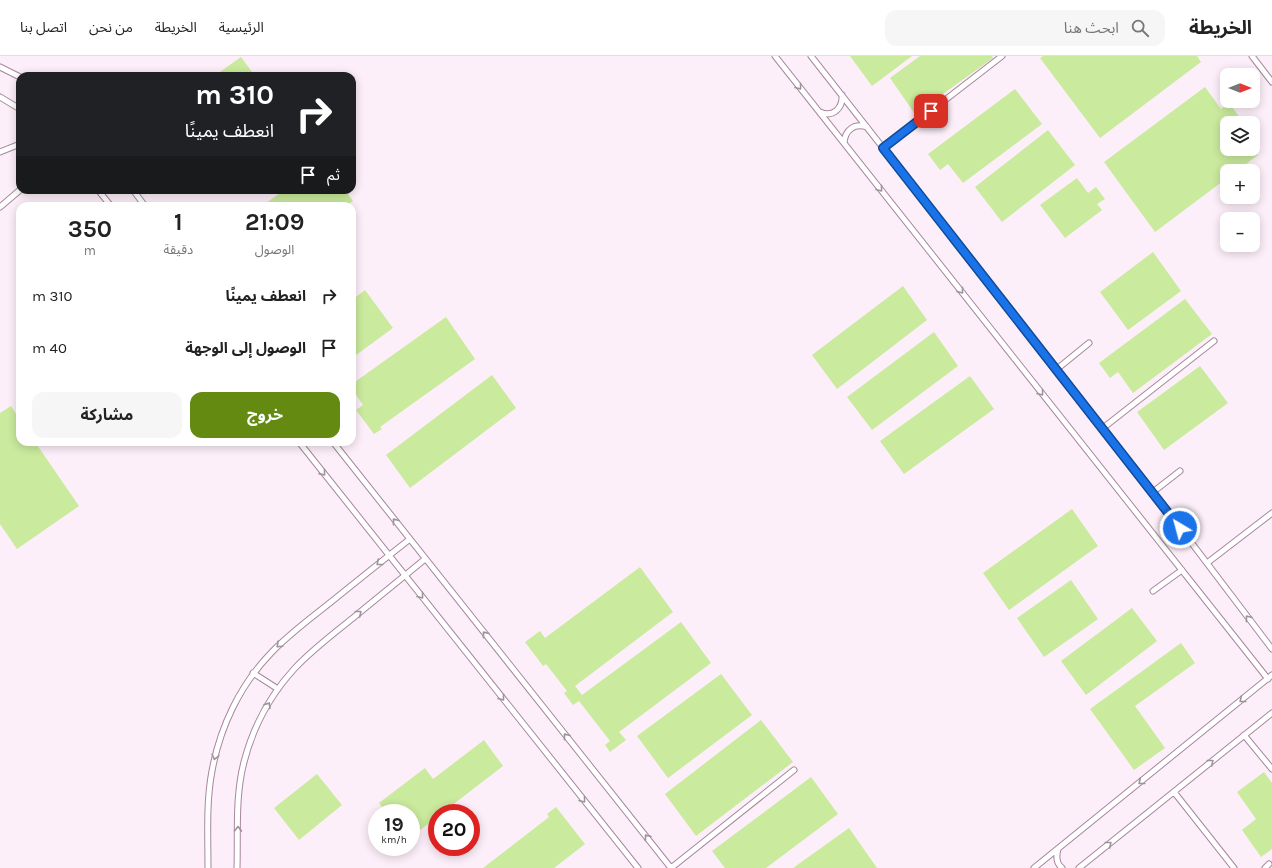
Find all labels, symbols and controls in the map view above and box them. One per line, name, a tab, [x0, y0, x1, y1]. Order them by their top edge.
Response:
search box	[885, 10, 1165, 46]
icon: search	[1129, 17, 1151, 39]
text: الخريطة	[1189, 17, 1252, 39]
text: اتصل بنا	[20, 19, 67, 36]
text: من نحن	[89, 19, 133, 36]
text: الخريطة	[155, 19, 197, 36]
text: الرئيسية	[219, 19, 264, 36]
text: ابحث هنا	[1064, 19, 1119, 37]
north arrow	[1220, 68, 1260, 108]
map controls	[1220, 68, 1260, 252]
text: 310 m	[195, 78, 274, 111]
one-way arrow	[795, 82, 802, 89]
icon: right	[288, 88, 340, 140]
pin	[914, 94, 948, 128]
icon: arrive	[920, 100, 942, 122]
button: layers	[1220, 116, 1260, 156]
text: انعطف يمينًا	[185, 120, 274, 142]
icon: arrive	[297, 164, 319, 186]
button: +	[1220, 164, 1260, 204]
text: ثم	[327, 166, 340, 184]
one-way arrow	[875, 184, 882, 191]
text: 1	[174, 208, 183, 236]
text: 21:09	[245, 208, 304, 236]
button: −	[1220, 212, 1260, 252]
text: 350	[68, 215, 112, 243]
text: دقيقة	[164, 242, 193, 257]
text: الوصول	[255, 242, 294, 257]
text: m	[84, 243, 96, 258]
icon: right	[318, 285, 340, 307]
one-way arrow	[956, 286, 963, 293]
text: 310 m	[32, 287, 72, 305]
text: انعطف يمينًا	[226, 287, 306, 305]
icon: arrive	[318, 337, 340, 359]
text: 40 m	[32, 339, 67, 357]
text: الوصول إلى الوجهة	[185, 339, 306, 357]
one-way arrow	[1037, 388, 1044, 395]
button: مشاركة	[32, 392, 182, 438]
button: خروج	[190, 392, 340, 438]
one-way arrow	[318, 468, 325, 475]
position arrow	[1159, 507, 1201, 549]
one-way arrow	[393, 518, 400, 526]
one-way arrow	[377, 558, 384, 565]
one-way arrow	[417, 592, 424, 599]
one-way arrow	[355, 611, 362, 618]
one-way arrow	[1246, 615, 1253, 622]
one-way arrow	[483, 631, 490, 638]
one-way arrow	[276, 641, 283, 648]
one-way arrow	[498, 693, 505, 700]
one-way arrow	[1239, 695, 1246, 702]
one-way arrow	[263, 702, 270, 709]
one-way arrow	[563, 733, 570, 740]
one-way arrow	[211, 753, 219, 760]
one-way arrow	[1206, 760, 1213, 767]
one-way arrow	[1138, 777, 1145, 784]
one-way arrow	[579, 795, 586, 802]
speed limit sign: 20	[428, 804, 480, 856]
text: 19	[384, 813, 404, 836]
one-way arrow	[234, 826, 242, 832]
text: km/h	[381, 834, 407, 846]
one-way arrow	[644, 835, 651, 842]
one-way arrow	[1105, 841, 1112, 848]

